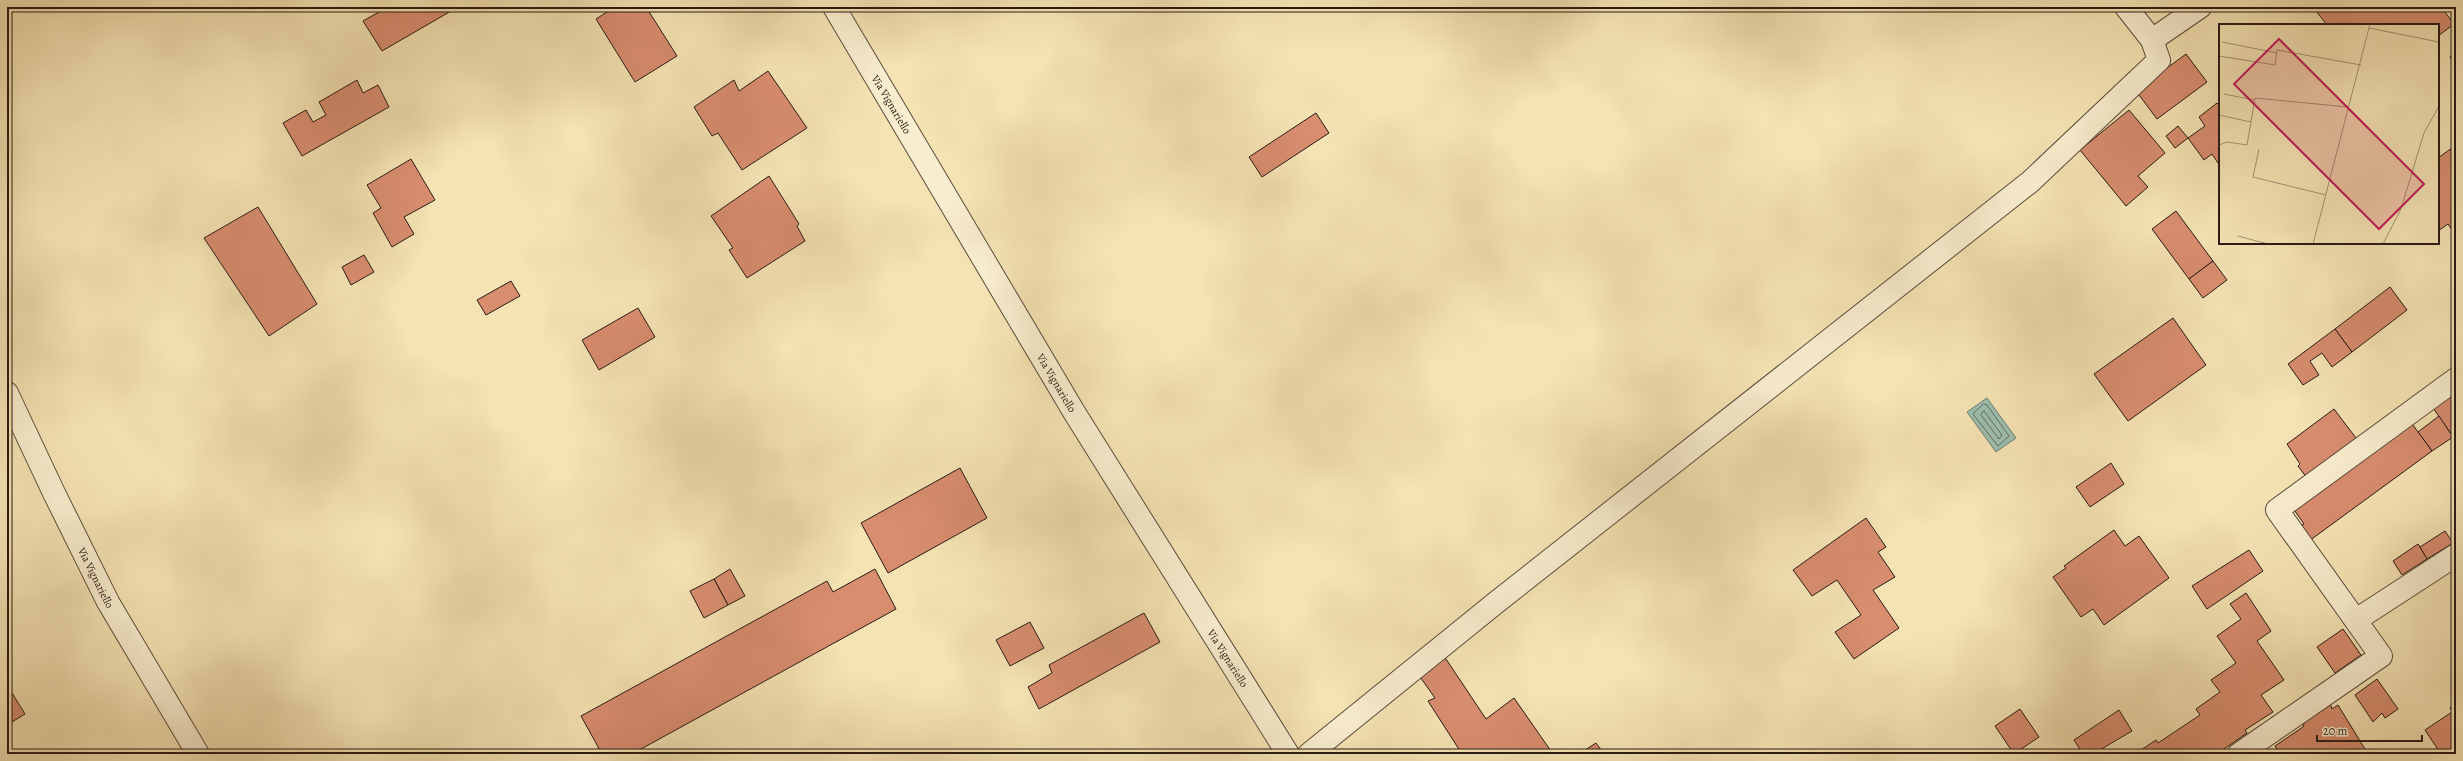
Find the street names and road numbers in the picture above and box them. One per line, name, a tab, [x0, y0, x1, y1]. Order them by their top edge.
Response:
street label: Via Vignariello	[868, 71, 915, 137]
street label: Via Vignariello	[1033, 350, 1080, 416]
street label: Via Vignariello	[74, 544, 118, 611]
street label: Via Vignariello	[1204, 625, 1252, 690]

